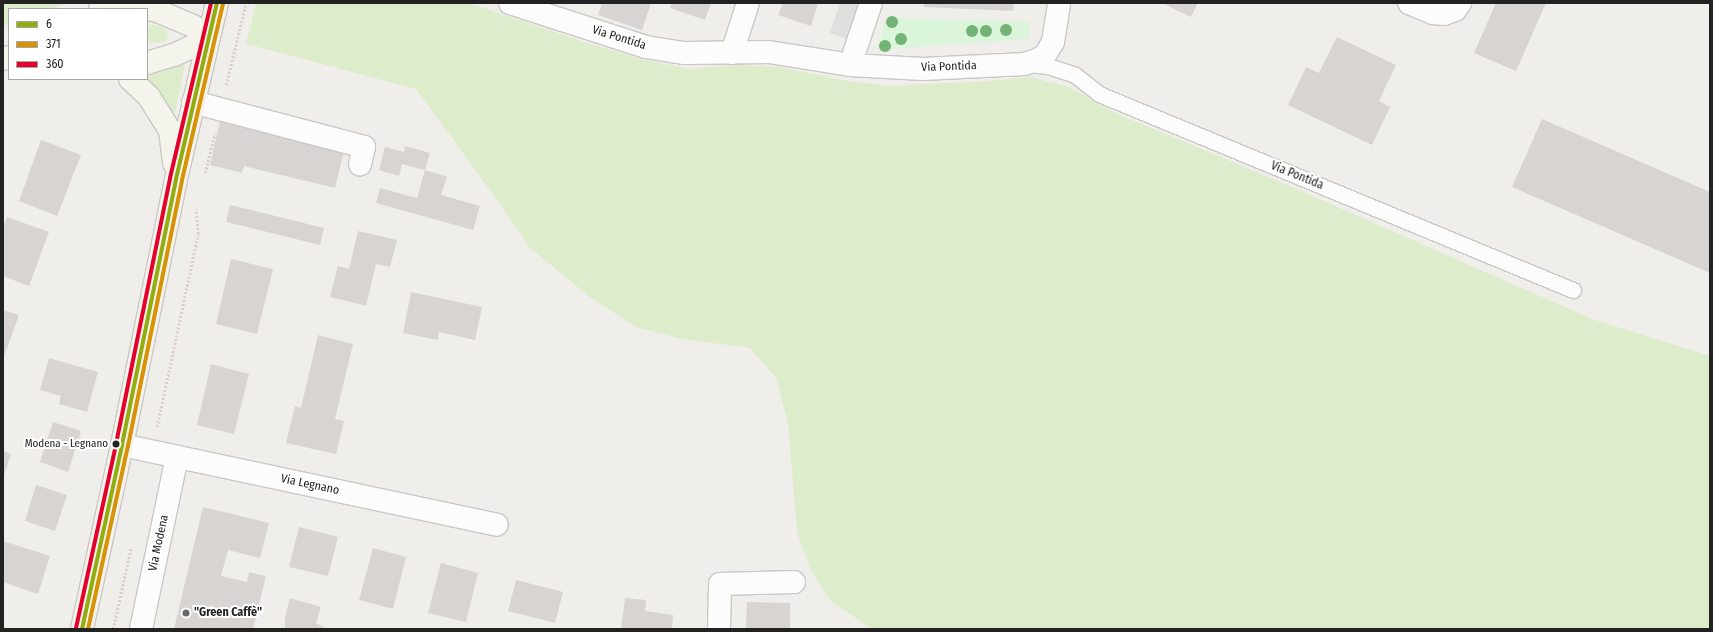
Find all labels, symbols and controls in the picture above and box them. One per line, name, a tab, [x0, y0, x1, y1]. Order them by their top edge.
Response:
legend	[8, 8, 148, 80]
text: 6	[46, 17, 52, 31]
street label: Via Pontida	[590, 23, 648, 53]
text: 371	[46, 37, 61, 51]
text: 360	[46, 57, 64, 71]
street label: Via Pontida	[921, 59, 977, 75]
street label: Via Pontida	[1269, 159, 1325, 193]
place label: Modena - Legnano	[25, 437, 108, 451]
marker: Modena - Legnano	[111, 439, 121, 449]
street label: Via Legnano	[280, 472, 340, 498]
street label: Via Modena	[146, 514, 172, 572]
place label: "Green Caffè"	[194, 606, 262, 620]
marker: "Green Caffè"	[181, 608, 191, 618]

